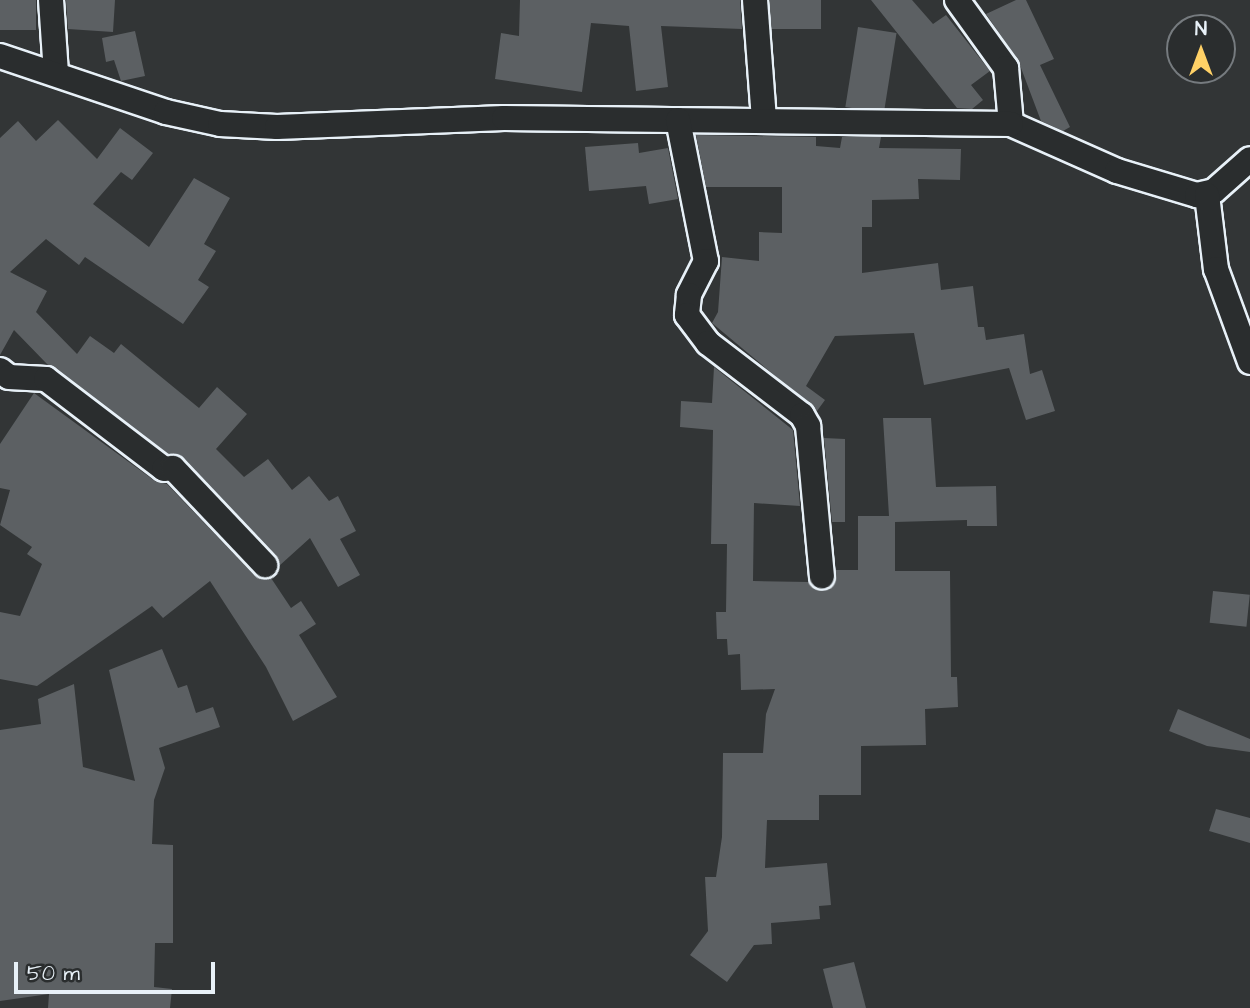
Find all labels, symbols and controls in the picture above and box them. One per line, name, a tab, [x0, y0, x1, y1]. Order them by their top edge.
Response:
north arrow	[1166, 14, 1236, 84]
text: N	[1195, 16, 1207, 43]
scale bar	[18, 948, 219, 992]
text: 50 m	[27, 959, 80, 988]

